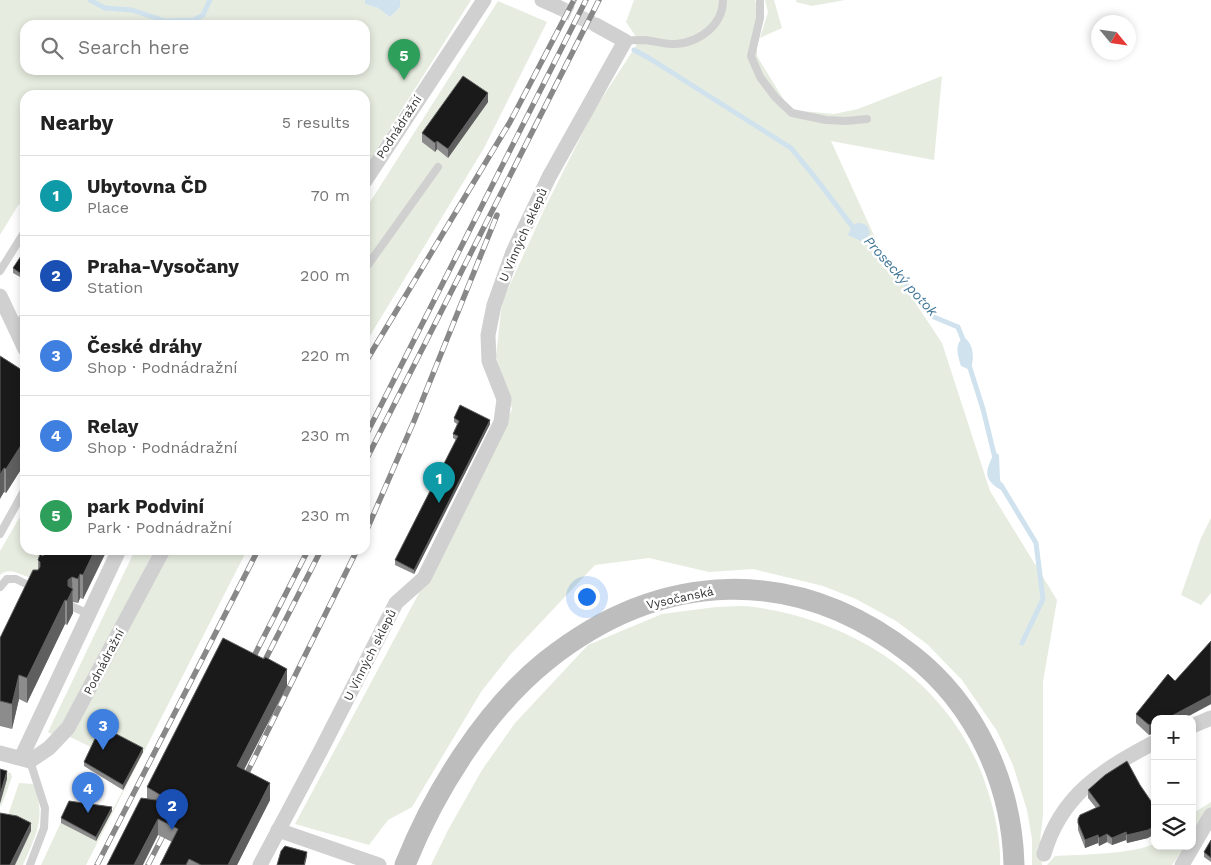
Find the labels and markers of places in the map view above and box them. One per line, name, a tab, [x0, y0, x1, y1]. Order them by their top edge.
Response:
pin: 5	[388, 39, 420, 80]
pin: 1	[423, 462, 455, 503]
pin: 3	[87, 709, 119, 750]
pin: 4	[72, 772, 104, 813]
pin: 2	[156, 789, 188, 830]

